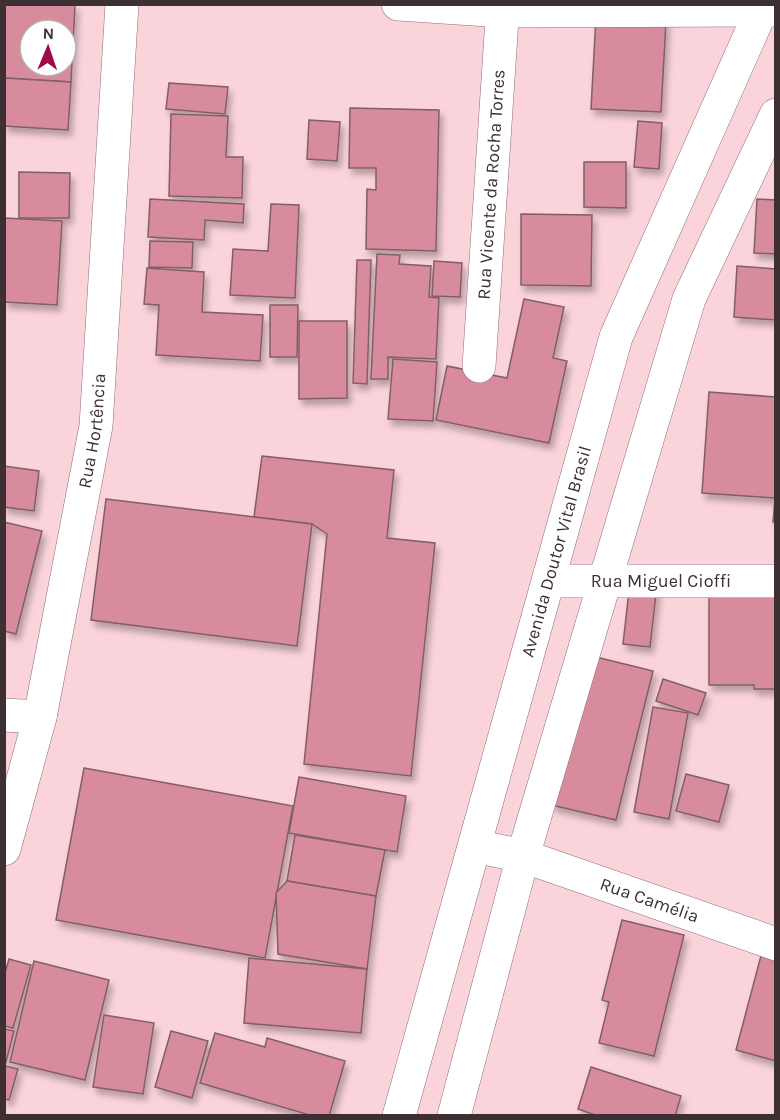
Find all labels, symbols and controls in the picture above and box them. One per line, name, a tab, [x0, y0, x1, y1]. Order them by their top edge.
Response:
north arrow	[18, 18, 78, 78]
text: N	[42, 24, 55, 43]
street label: Rua Vicente da Rocha Torres	[472, 69, 510, 300]
street label: Rua Hortência	[73, 373, 110, 490]
street label: Avenida Doutor Vital Brasil	[516, 443, 596, 660]
street label: Rua Miguel Cioffi	[591, 570, 731, 592]
street label: Rua Camélia	[597, 873, 702, 927]

